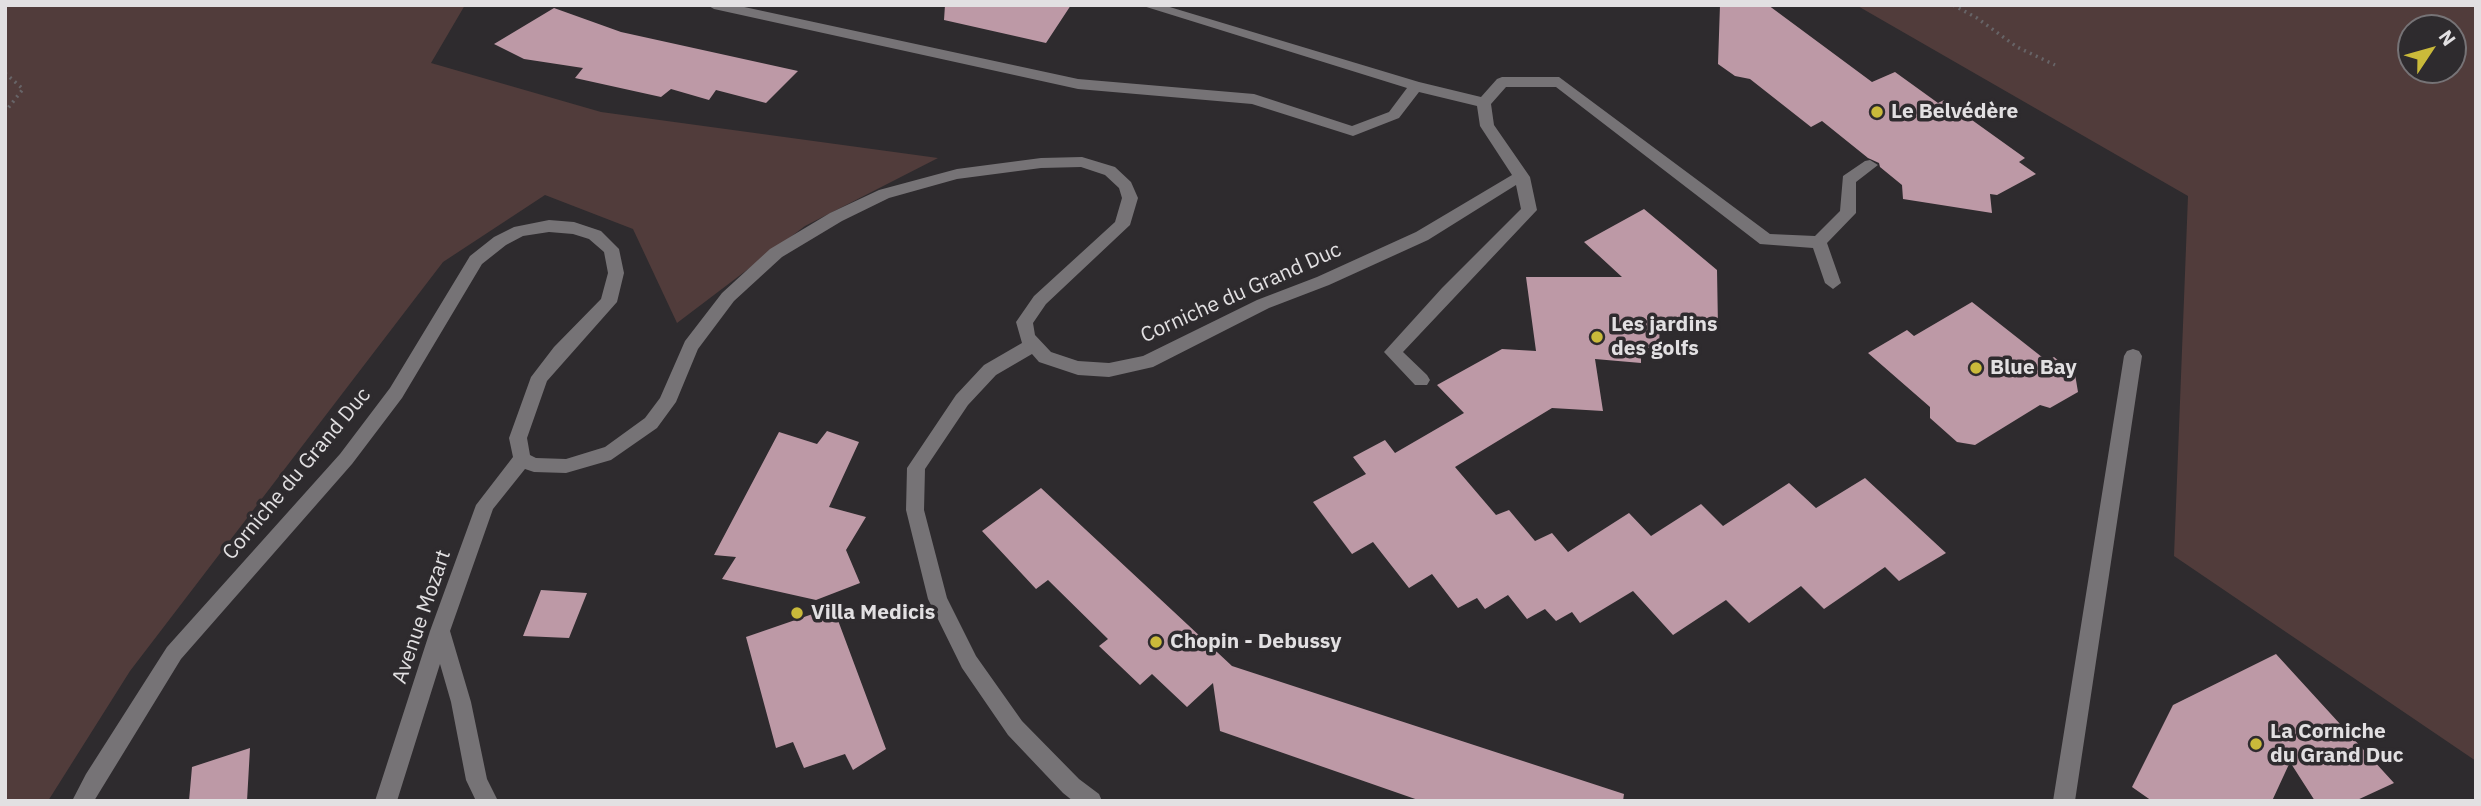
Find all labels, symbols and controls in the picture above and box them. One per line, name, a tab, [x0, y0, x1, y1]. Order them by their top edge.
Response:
north arrow	[2397, 14, 2467, 84]
text: N	[2434, 25, 2461, 50]
place label: Le Belvédère	[1891, 99, 2018, 125]
marker: Le Belvédère	[1869, 104, 1885, 120]
street label: Corniche du Grand Duc	[1137, 237, 1345, 349]
place label: Les jardins des golfs	[1611, 312, 1717, 362]
marker: Les jardins des golfs	[1589, 329, 1605, 345]
place label: Blue Bay	[1990, 355, 2077, 381]
marker: Blue Bay	[1968, 360, 1984, 376]
street label: Corniche du Grand Duc	[218, 383, 376, 565]
street label: Avenue Mozart	[387, 547, 457, 687]
place label: Villa Medicis	[811, 600, 935, 626]
marker: Villa Medicis	[789, 605, 805, 621]
place label: Chopin - Debussy	[1170, 629, 1341, 655]
marker: Chopin - Debussy	[1148, 634, 1164, 650]
place label: La Corniche du Grand Duc	[2270, 719, 2404, 769]
marker: La Corniche du Grand Duc	[2248, 736, 2264, 752]

